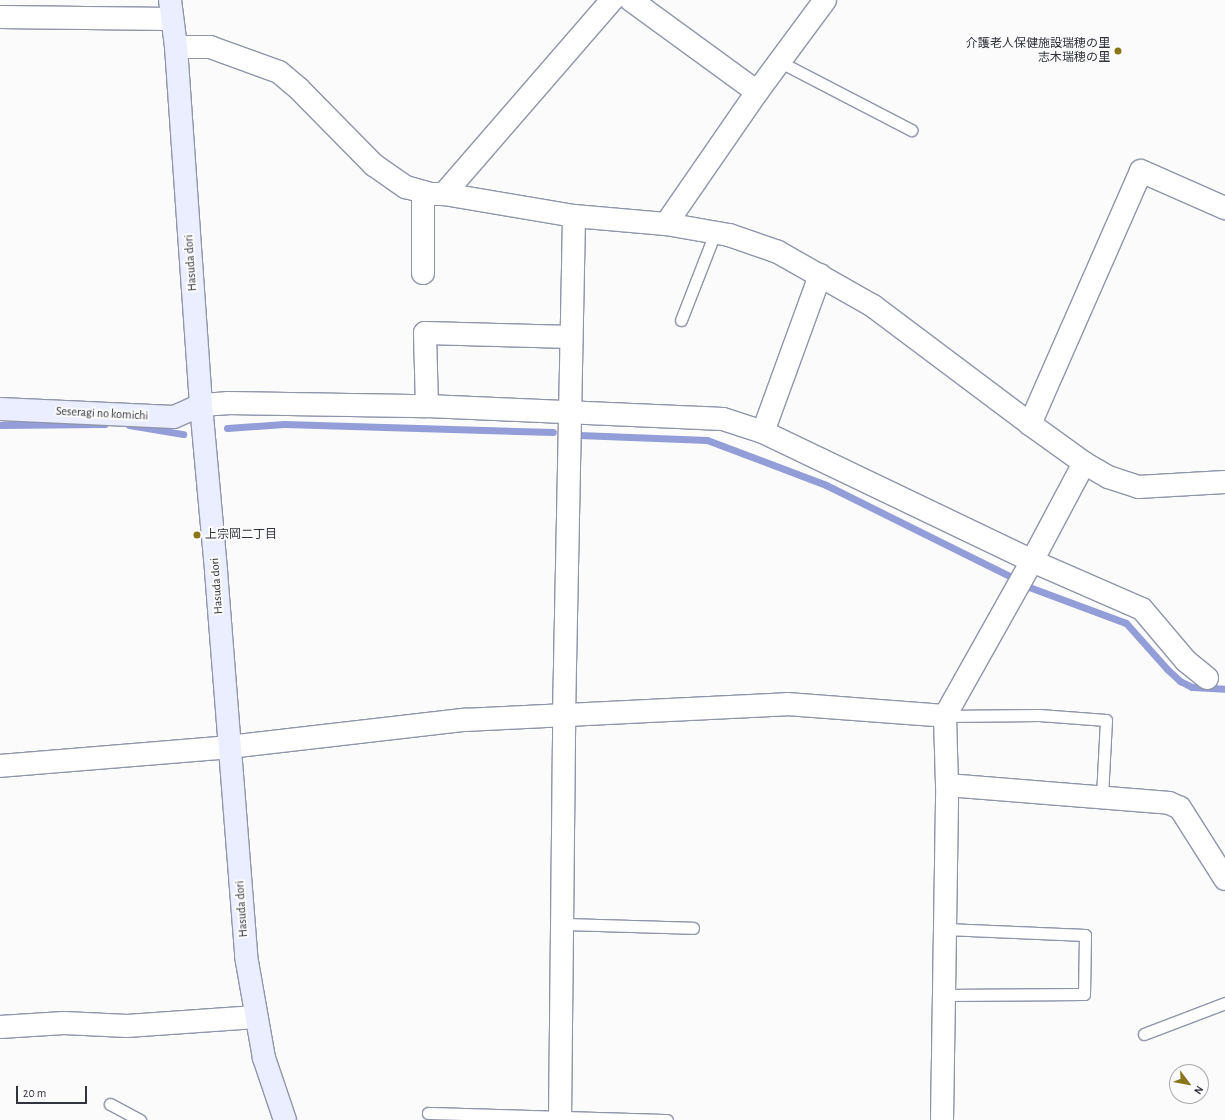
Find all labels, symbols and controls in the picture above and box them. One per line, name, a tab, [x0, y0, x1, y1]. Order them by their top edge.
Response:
place label: 介護老人保健施設瑞穂の里 志木瑞穂の里	[966, 37, 1110, 65]
marker: 介護老人保健施設瑞穂の里 志木瑞穂の里	[1113, 46, 1123, 56]
street label: Hasuda dori	[182, 234, 200, 292]
street label: Seseragi no komichi	[56, 404, 148, 424]
place label: 上宗岡二丁目	[205, 528, 277, 542]
marker: 上宗岡二丁目	[192, 530, 202, 540]
street label: Hasuda dori	[208, 557, 226, 615]
street label: Hasuda dori	[233, 880, 251, 938]
north arrow	[1169, 1064, 1209, 1104]
scale bar	[18, 1078, 89, 1104]
text: N	[1192, 1084, 1205, 1096]
text: 20 m	[23, 1087, 46, 1099]

